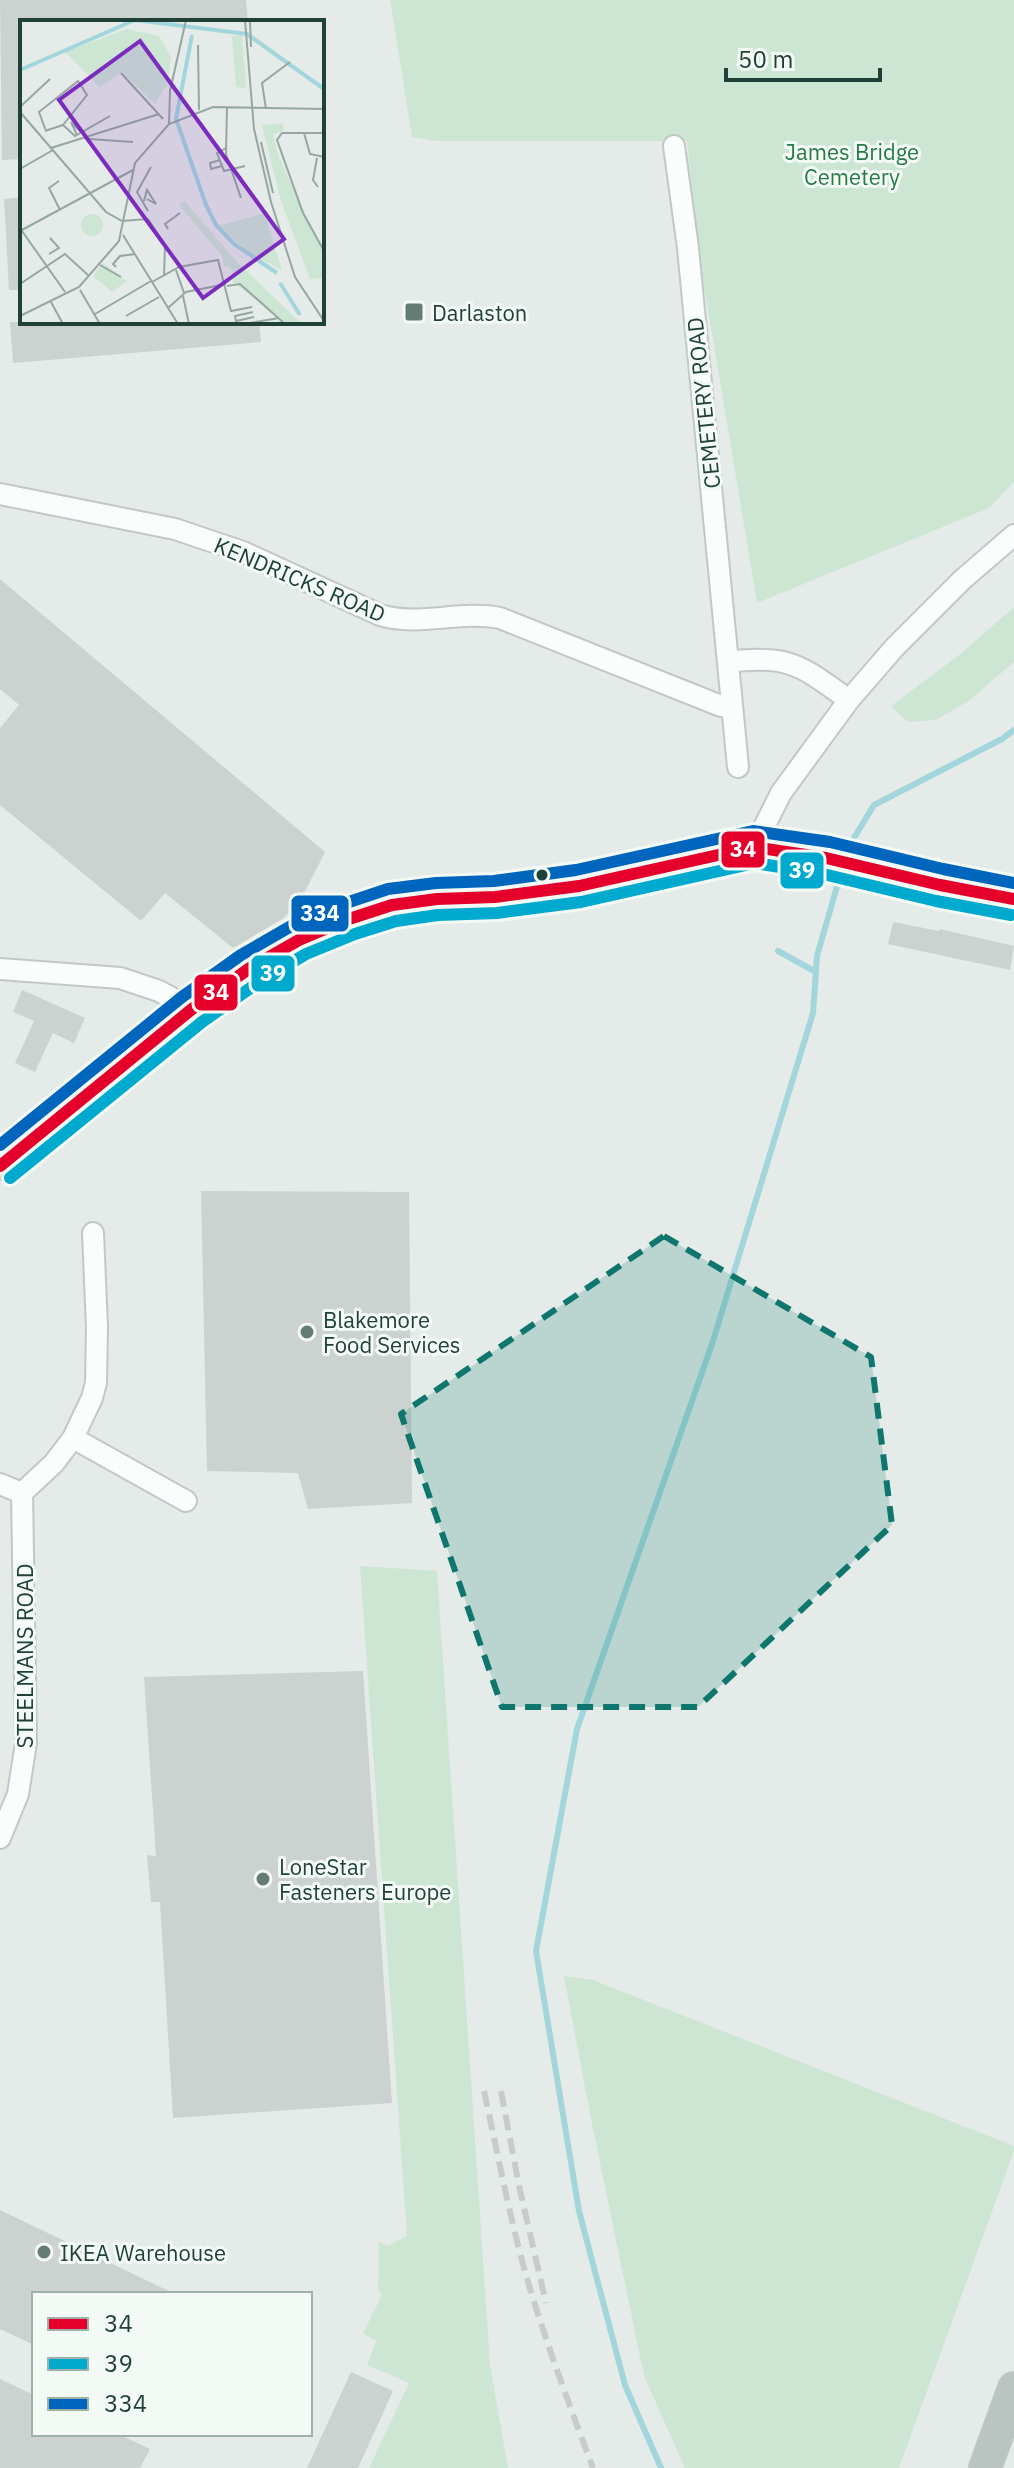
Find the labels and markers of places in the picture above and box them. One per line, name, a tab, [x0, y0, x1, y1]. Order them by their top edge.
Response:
place label: Darlaston	[432, 298, 527, 327]
marker: Darlaston	[403, 301, 425, 323]
unlabelled marker	[534, 867, 550, 883]
place label: Blakemore Food Services	[323, 1305, 461, 1359]
marker: Blakemore Food Services	[298, 1323, 316, 1341]
place label: LoneStar Fasteners Europe	[279, 1852, 451, 1906]
marker: LoneStar Fasteners Europe	[254, 1870, 272, 1888]
place label: IKEA Warehouse	[60, 2238, 226, 2267]
marker: IKEA Warehouse	[35, 2243, 53, 2261]

